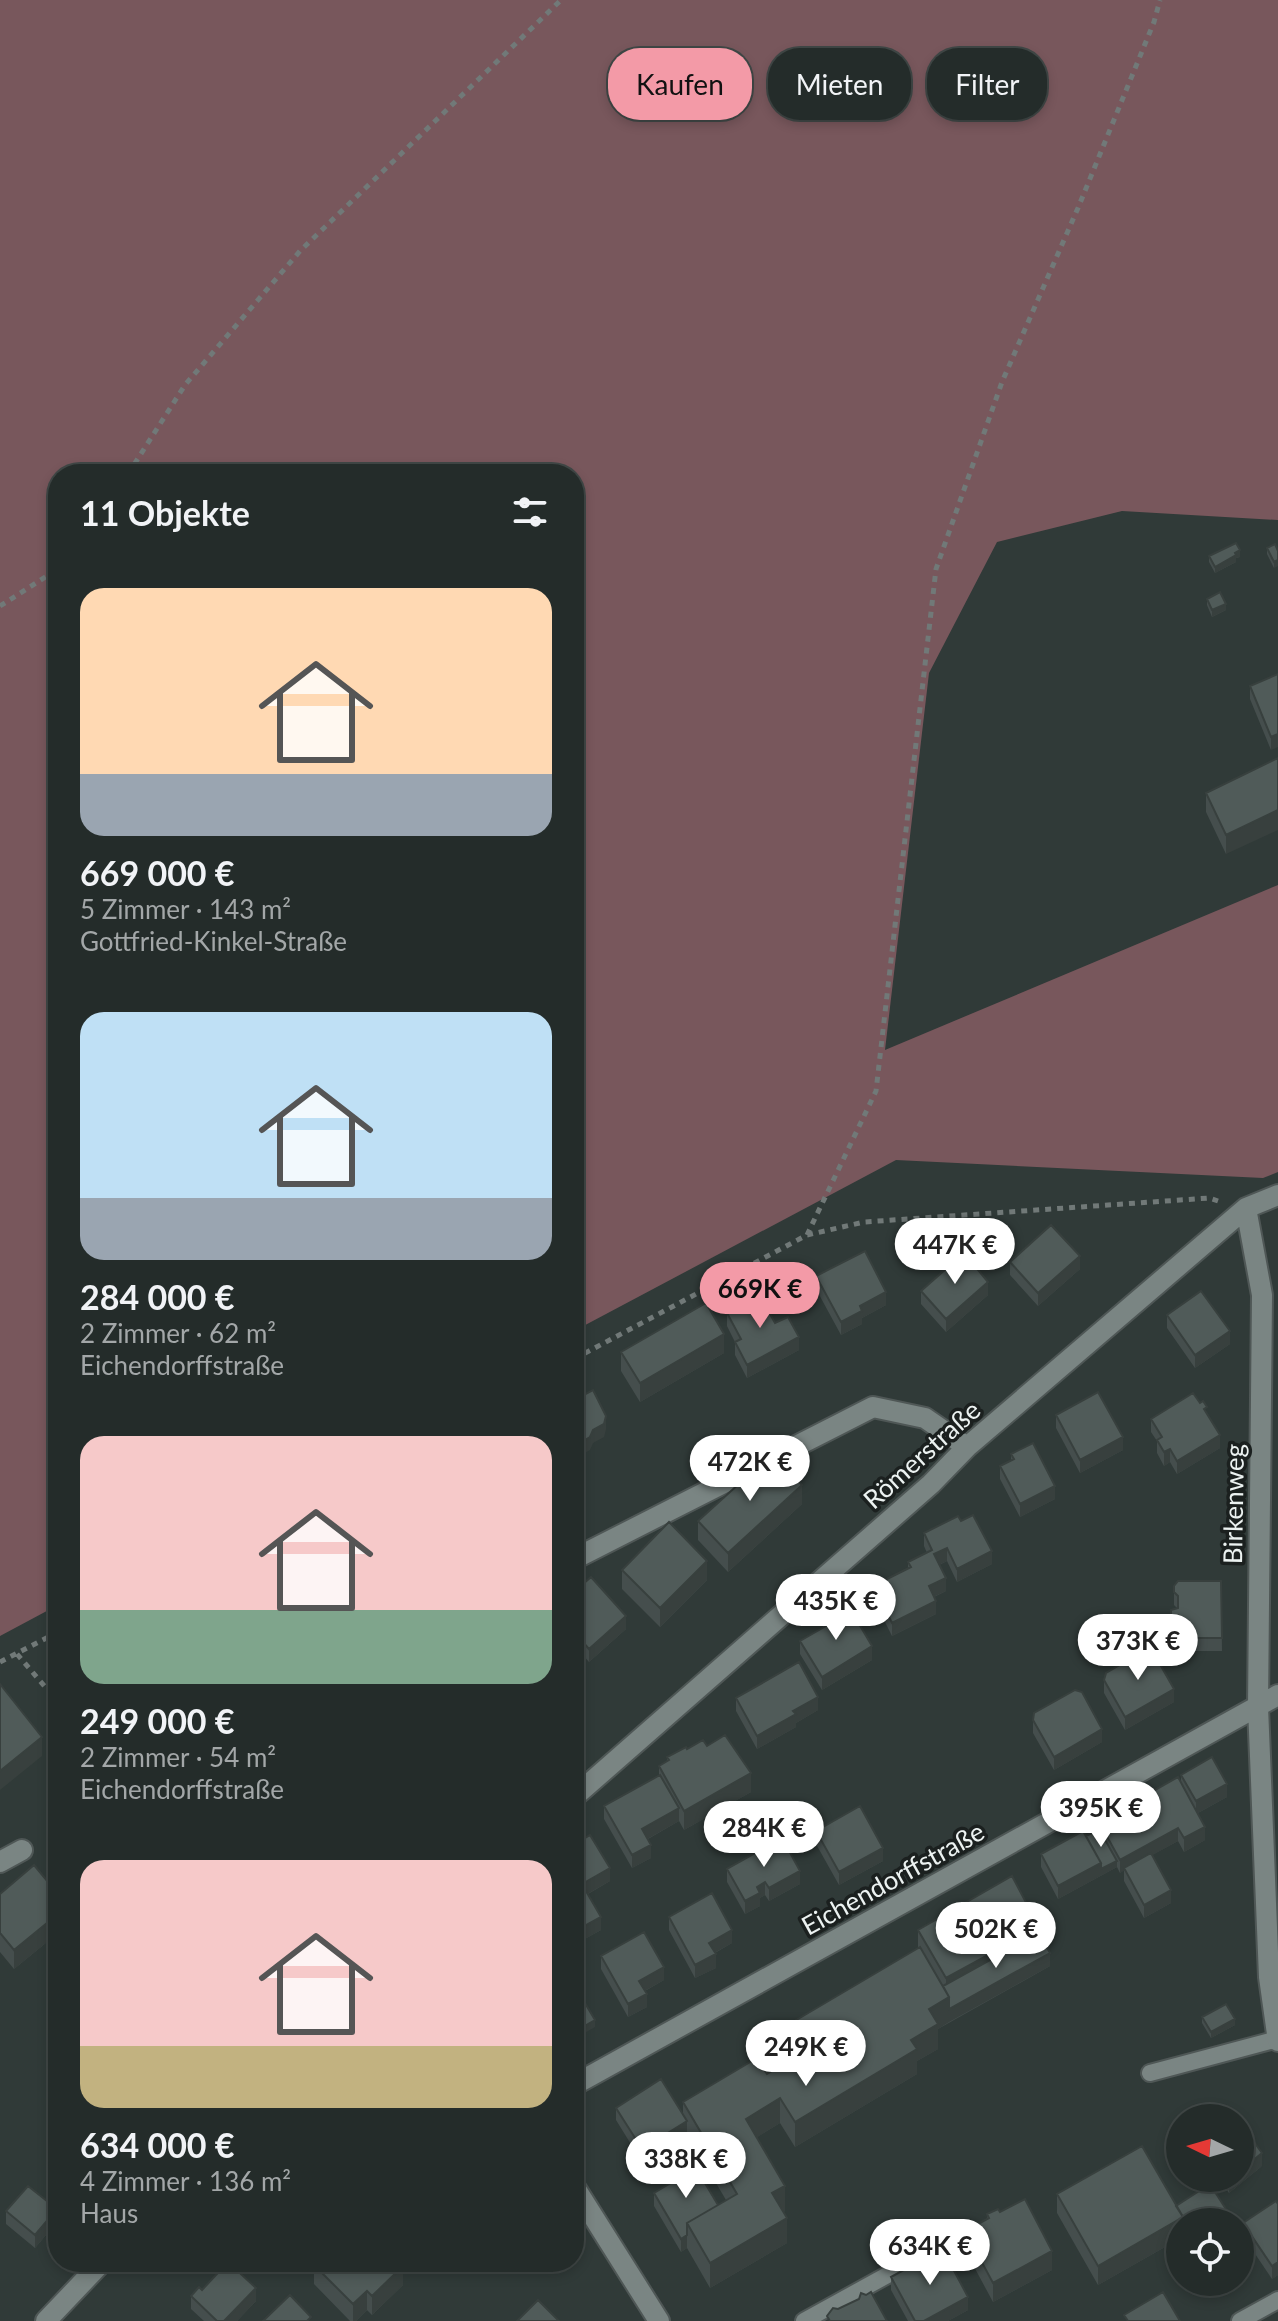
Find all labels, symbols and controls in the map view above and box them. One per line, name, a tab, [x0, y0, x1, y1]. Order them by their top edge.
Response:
chip: Kaufen	[608, 48, 752, 120]
chip: Mieten	[768, 48, 911, 120]
chip: Filter	[927, 48, 1047, 120]
icon: filters	[508, 490, 552, 534]
text: 11 Objekte	[80, 492, 250, 533]
icon: home	[244, 640, 388, 784]
text: 669 000 €	[80, 852, 235, 893]
text: 5 Zimmer · 143 m²	[80, 893, 291, 925]
text: Gottfried-Kinkel-Straße	[80, 925, 347, 957]
icon: home	[244, 1064, 388, 1208]
pin: 447K €	[890, 1218, 1020, 1286]
text: 447K €	[913, 1228, 997, 1260]
pin: 669K €	[695, 1262, 825, 1330]
text: 669K €	[718, 1272, 802, 1304]
text: 284 000 €	[80, 1276, 235, 1317]
text: 2 Zimmer · 62 m²	[80, 1317, 276, 1349]
text: Eichendorffstraße	[80, 1349, 284, 1381]
street label: Römerstraße	[856, 1393, 986, 1515]
pin: 472K €	[685, 1435, 815, 1503]
street label: Birkenweg	[1216, 1444, 1250, 1564]
text: 472K €	[708, 1445, 792, 1477]
icon: home	[244, 1488, 388, 1632]
pin: 435K €	[771, 1574, 901, 1642]
text: 435K €	[794, 1584, 878, 1616]
pin: 373K €	[1073, 1614, 1203, 1682]
text: 373K €	[1096, 1624, 1180, 1656]
text: 249 000 €	[80, 1700, 235, 1741]
text: 2 Zimmer · 54 m²	[80, 1741, 276, 1773]
text: Eichendorffstraße	[80, 1773, 284, 1805]
pin: 395K €	[1036, 1781, 1166, 1849]
text: 395K €	[1059, 1791, 1143, 1823]
pin: 284K €	[699, 1801, 829, 1869]
text: 284K €	[722, 1811, 806, 1843]
street label: Eichendorffstraße	[796, 1815, 989, 1942]
pin: 502K €	[931, 1902, 1061, 1970]
icon: home	[244, 1912, 388, 2056]
text: 502K €	[954, 1912, 1038, 1944]
pin: 249K €	[741, 2020, 871, 2088]
text: 249K €	[764, 2030, 848, 2062]
north arrow	[1166, 2104, 1254, 2192]
map controls	[1166, 2104, 1254, 2296]
text: 634 000 €	[80, 2124, 235, 2165]
pin: 338K €	[621, 2132, 751, 2200]
text: 338K €	[644, 2142, 728, 2174]
text: 4 Zimmer · 136 m²	[80, 2165, 291, 2197]
text: Haus	[80, 2197, 138, 2229]
button: locate	[1166, 2208, 1254, 2296]
pin: 634K €	[865, 2219, 995, 2287]
text: 634K €	[888, 2229, 972, 2261]

